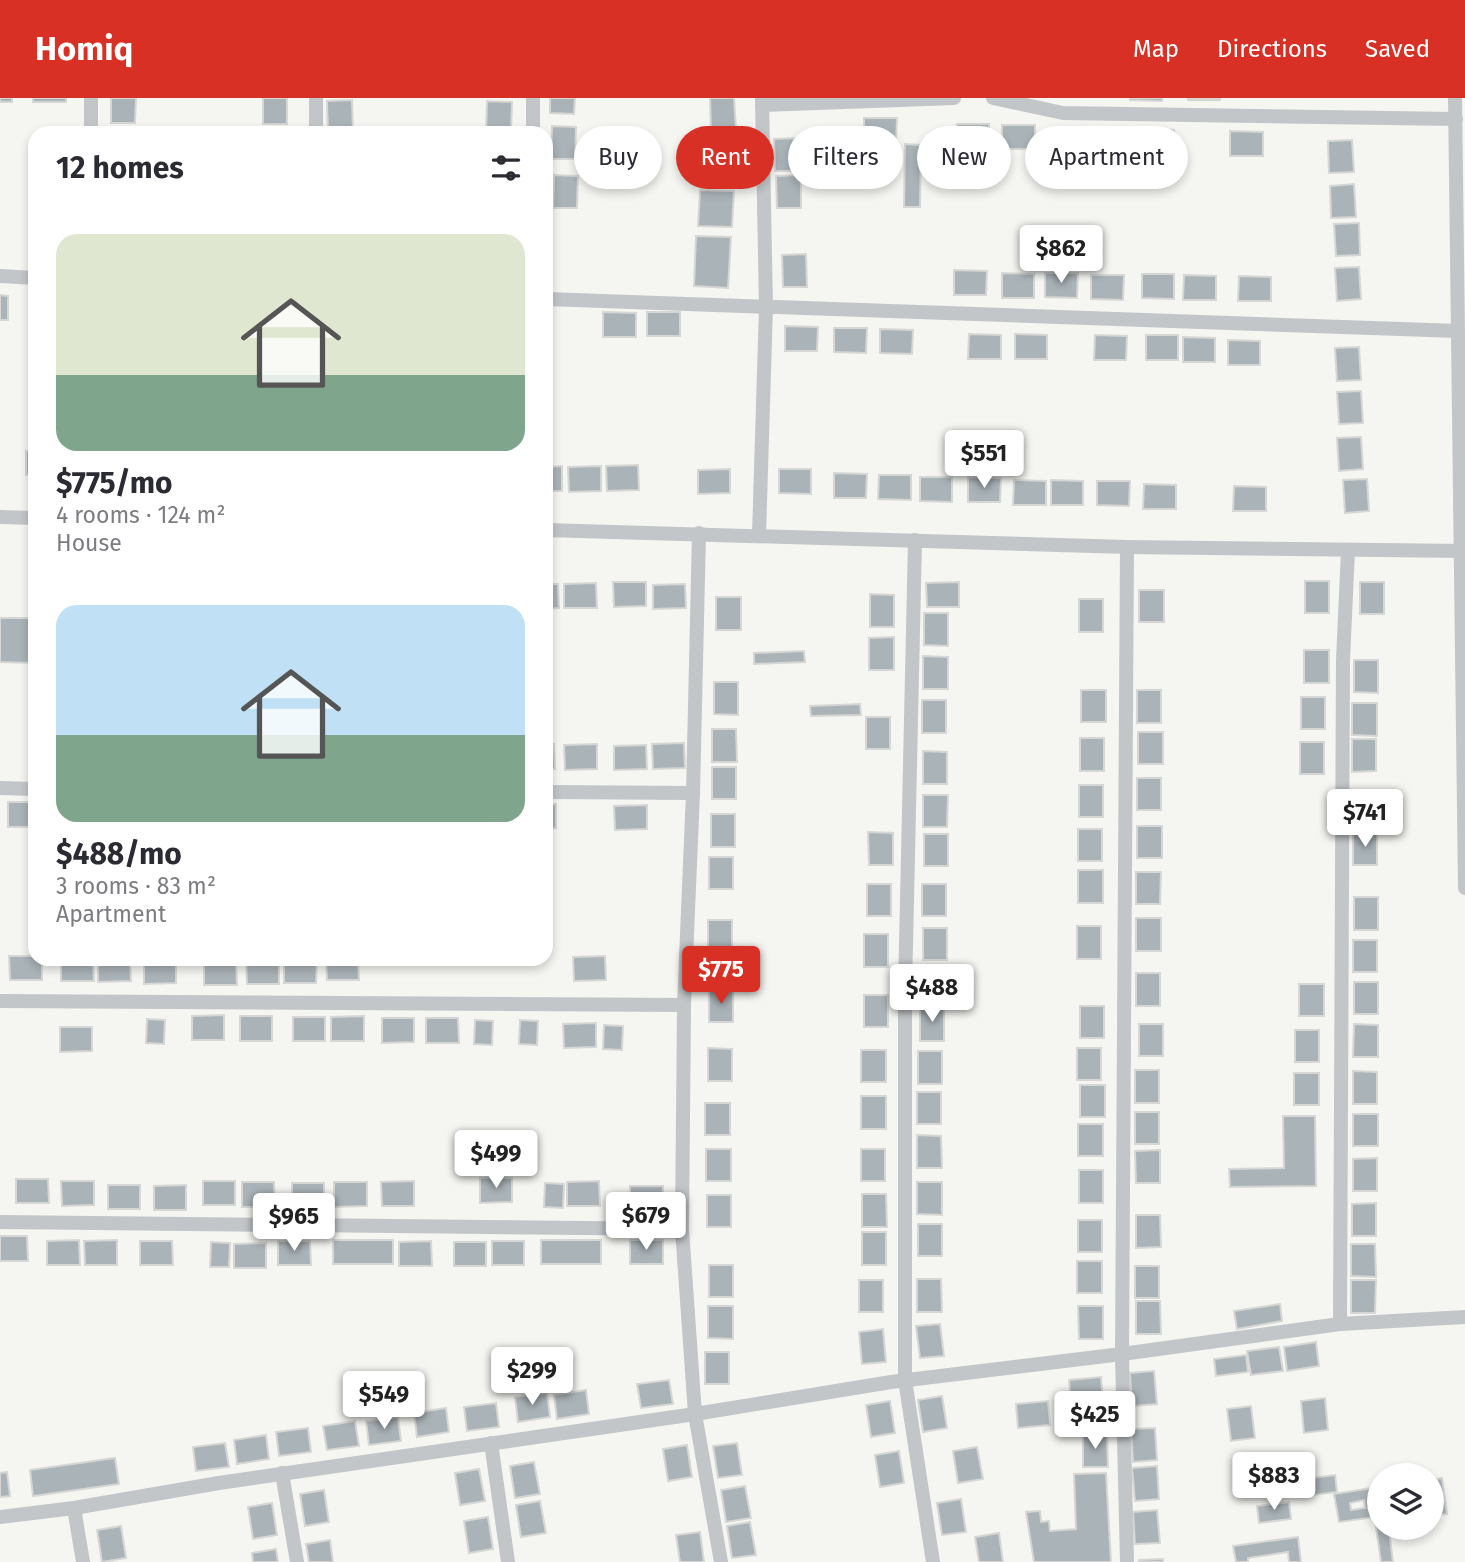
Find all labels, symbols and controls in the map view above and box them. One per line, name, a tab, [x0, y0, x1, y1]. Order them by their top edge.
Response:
text: Homiq	[35, 29, 133, 69]
text: Map	[1133, 35, 1179, 63]
text: Directions	[1217, 35, 1327, 63]
text: Saved	[1365, 35, 1430, 63]
chip: Buy	[574, 126, 662, 189]
chip: Rent	[676, 126, 774, 189]
chip: Filters	[788, 126, 903, 189]
chip: New	[917, 126, 1011, 189]
chip: Apartment	[1025, 126, 1188, 189]
icon: filters	[487, 149, 525, 187]
text: 12 homes	[56, 150, 184, 186]
pin: $862	[1020, 226, 1102, 285]
text: $862	[1036, 234, 1086, 262]
icon: home	[228, 280, 354, 406]
pin: $551	[943, 430, 1025, 490]
text: $551	[961, 439, 1007, 467]
text: $775/mo	[56, 465, 173, 501]
text: 4 rooms · 124 m²	[56, 501, 225, 529]
text: House	[56, 529, 122, 557]
icon: home	[228, 651, 354, 777]
pin: $741	[1324, 790, 1406, 849]
text: $741	[1343, 798, 1387, 826]
text: $488/mo	[56, 836, 182, 872]
text: 3 rooms · 83 m²	[56, 872, 216, 900]
text: Apartment	[56, 900, 166, 928]
pin: $775	[680, 946, 762, 1006]
text: $775	[698, 955, 744, 983]
pin: $488	[891, 964, 973, 1024]
text: $488	[906, 973, 958, 1001]
pin: $499	[455, 1130, 537, 1190]
text: $499	[471, 1139, 521, 1167]
pin: $679	[605, 1192, 687, 1252]
pin: $965	[253, 1194, 335, 1253]
text: $679	[622, 1201, 670, 1229]
text: $965	[269, 1202, 319, 1230]
pin: $299	[491, 1348, 573, 1407]
text: $299	[507, 1356, 557, 1384]
pin: $549	[343, 1372, 425, 1431]
text: $549	[359, 1380, 409, 1408]
pin: $425	[1054, 1392, 1136, 1451]
text: $425	[1070, 1400, 1120, 1428]
pin: $883	[1233, 1452, 1315, 1512]
text: $883	[1248, 1461, 1300, 1489]
map controls	[1367, 1463, 1444, 1540]
button: layers	[1367, 1463, 1444, 1540]

